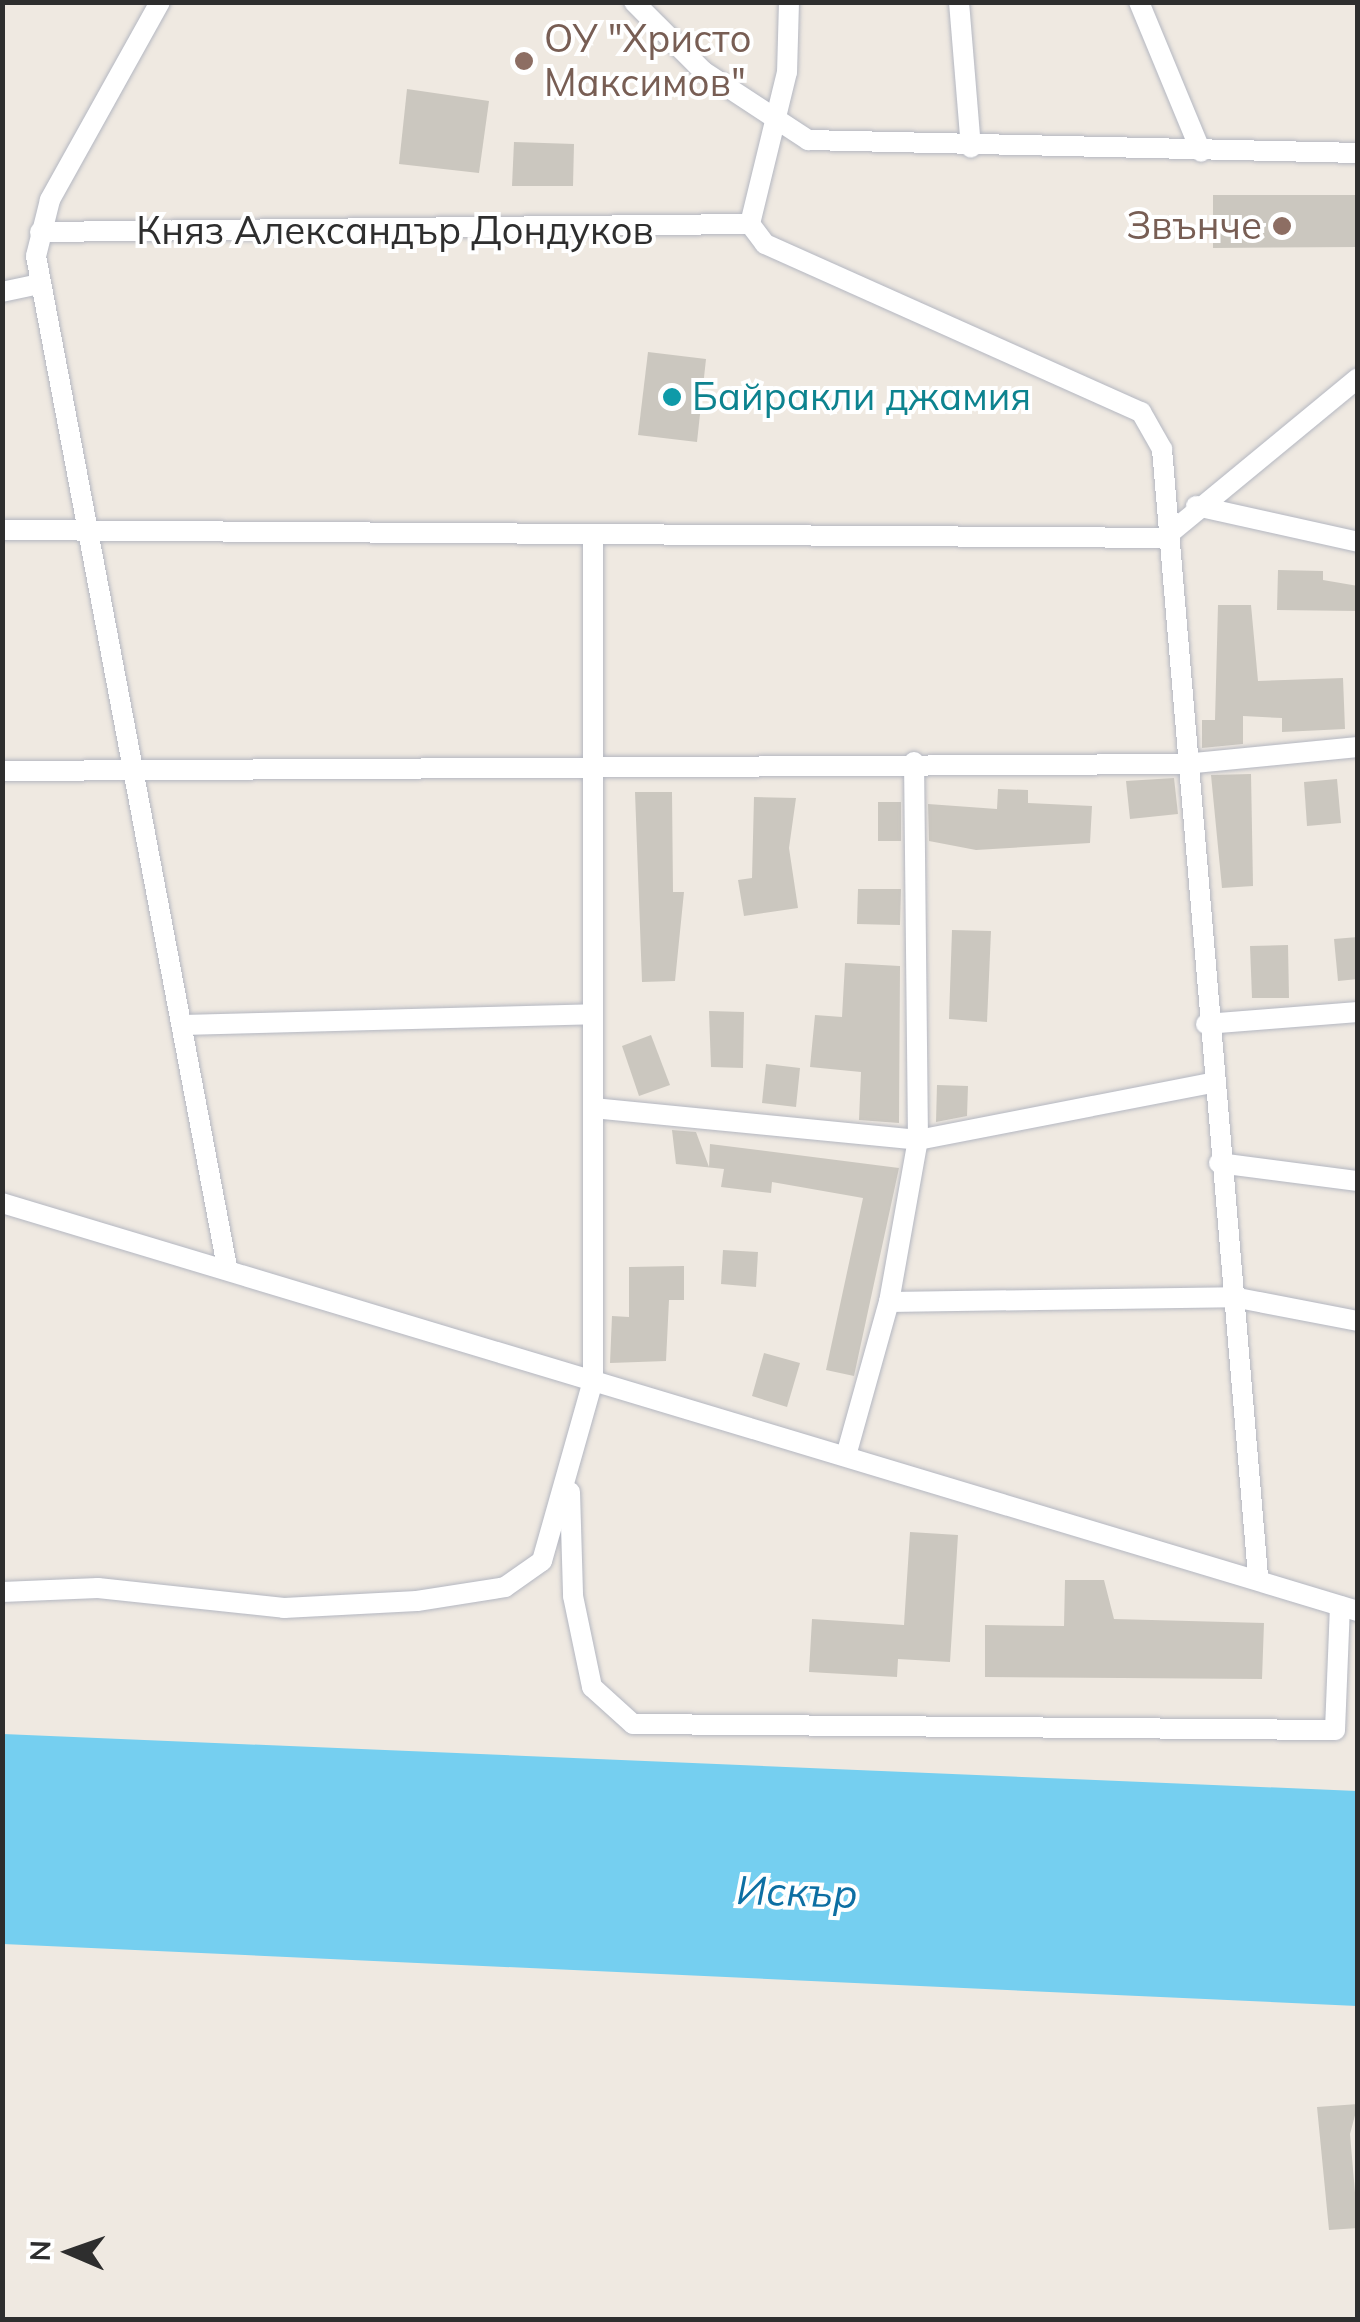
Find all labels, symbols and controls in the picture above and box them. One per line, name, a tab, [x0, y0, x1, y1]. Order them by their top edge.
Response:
place label: ОУ "Христо Максимов"	[544, 16, 752, 105]
marker: ОУ "Христо Максимов"	[513, 50, 535, 72]
place label: Звънче	[1126, 203, 1262, 249]
street label: Княз Александър Дондуков	[136, 208, 654, 254]
marker: Звънче	[1271, 215, 1293, 237]
place label: Байракли джамия	[692, 374, 1031, 420]
marker: Байракли джамия	[661, 386, 683, 408]
water label: Искър	[736, 1865, 858, 1917]
north arrow	[20, 2202, 120, 2302]
text: N	[22, 2240, 57, 2262]

